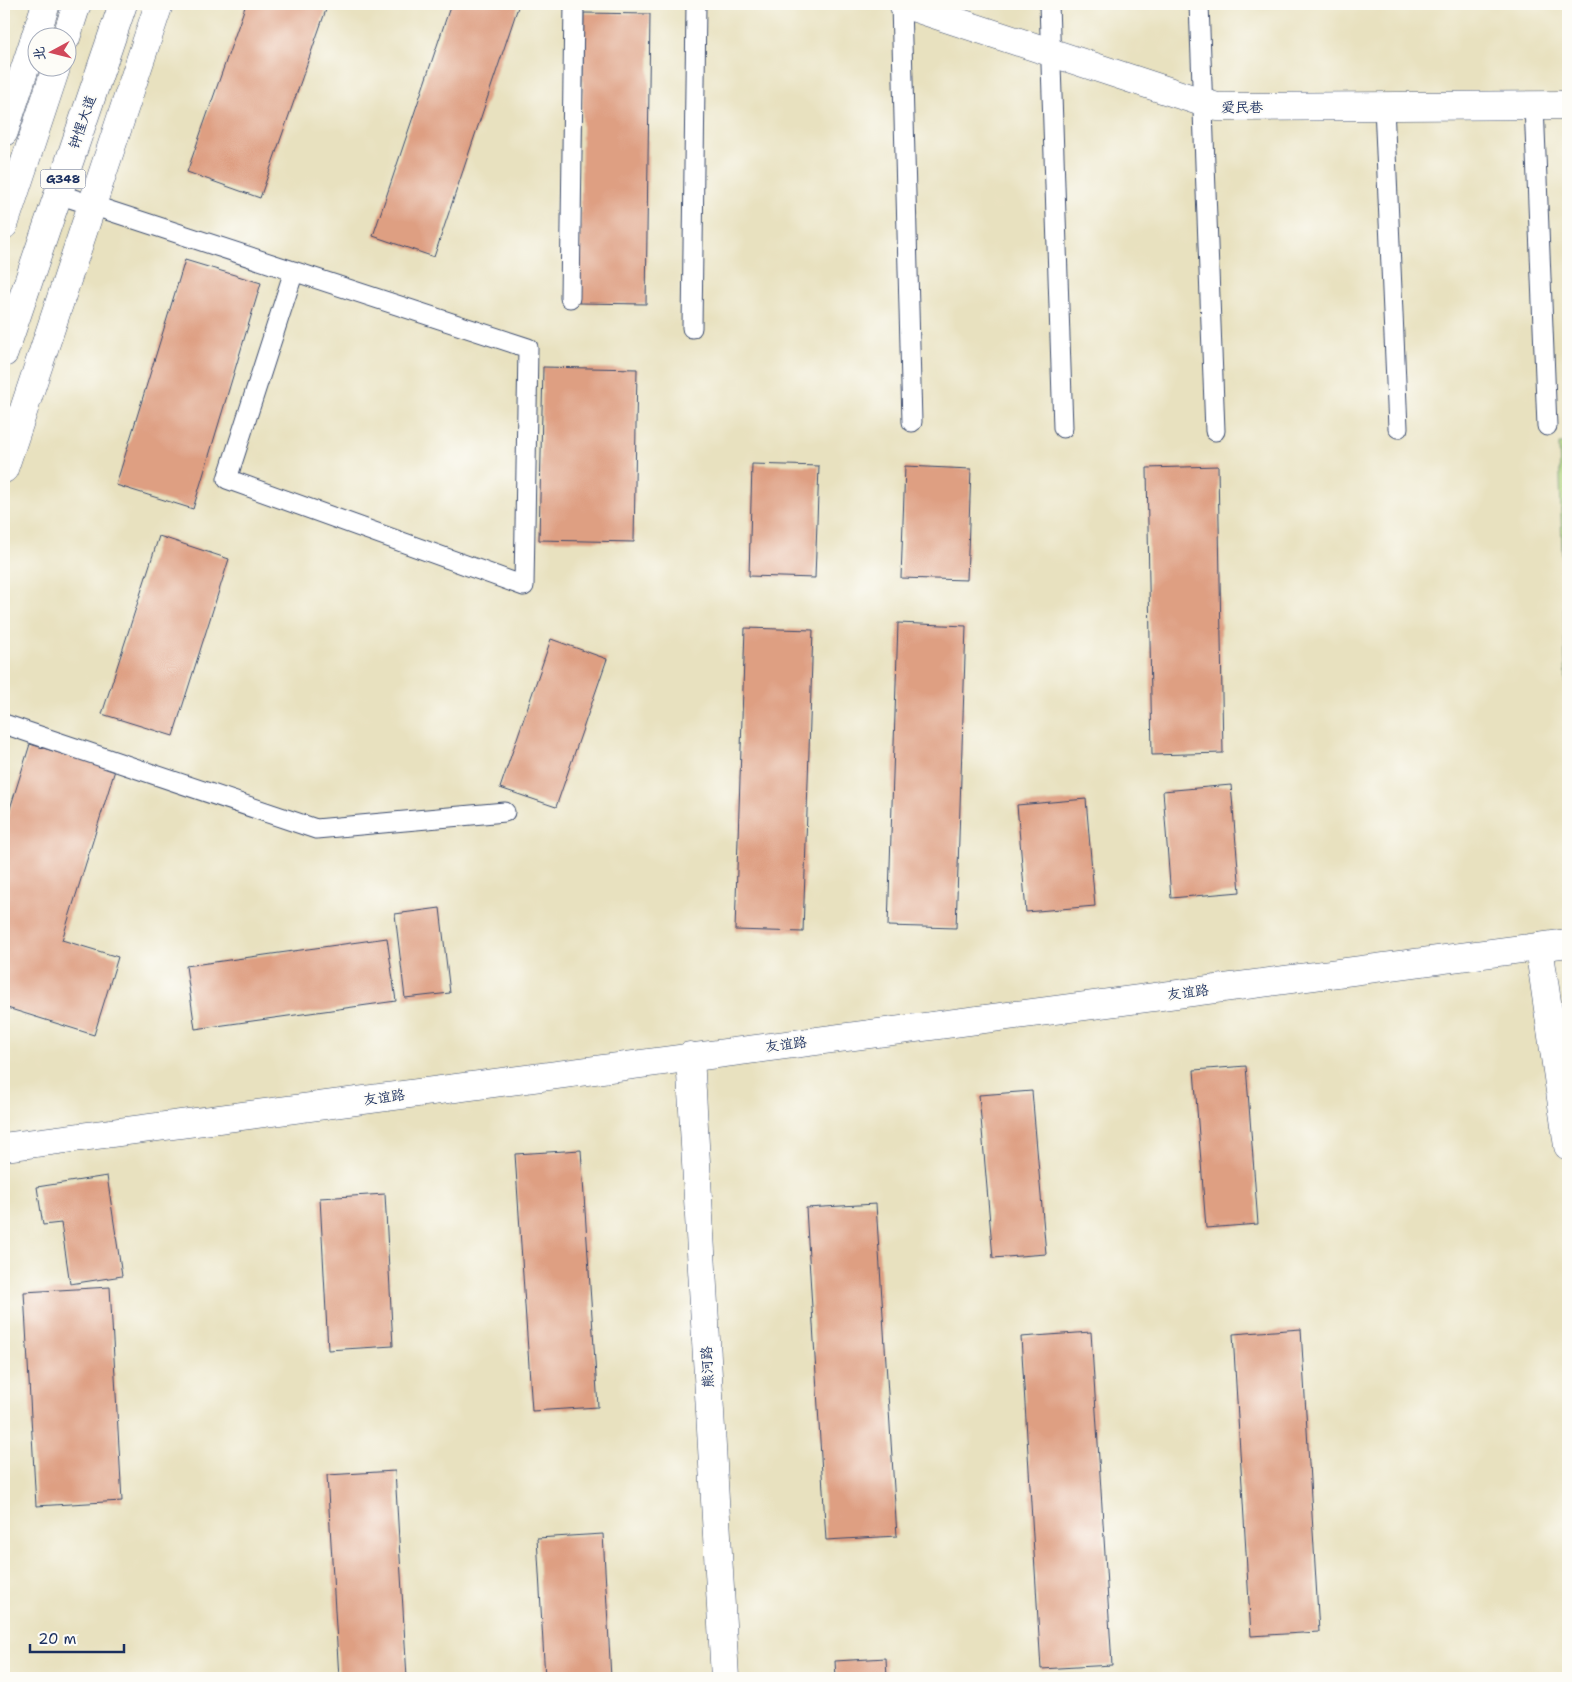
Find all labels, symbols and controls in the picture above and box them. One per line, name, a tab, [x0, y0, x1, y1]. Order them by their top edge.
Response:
north arrow	[28, 28, 78, 78]
text: 北	[29, 46, 49, 62]
street label: 钟惺大道	[64, 93, 100, 151]
street label: 爱民巷	[1221, 98, 1264, 116]
road number: G348	[40, 170, 86, 188]
street label: 友谊路	[1166, 981, 1210, 1003]
street label: 友谊路	[764, 1033, 808, 1055]
street label: 友谊路	[362, 1085, 406, 1109]
street label: 熊河路	[697, 1346, 717, 1388]
scale bar	[30, 1622, 124, 1654]
text: 20 m	[38, 1629, 77, 1649]

